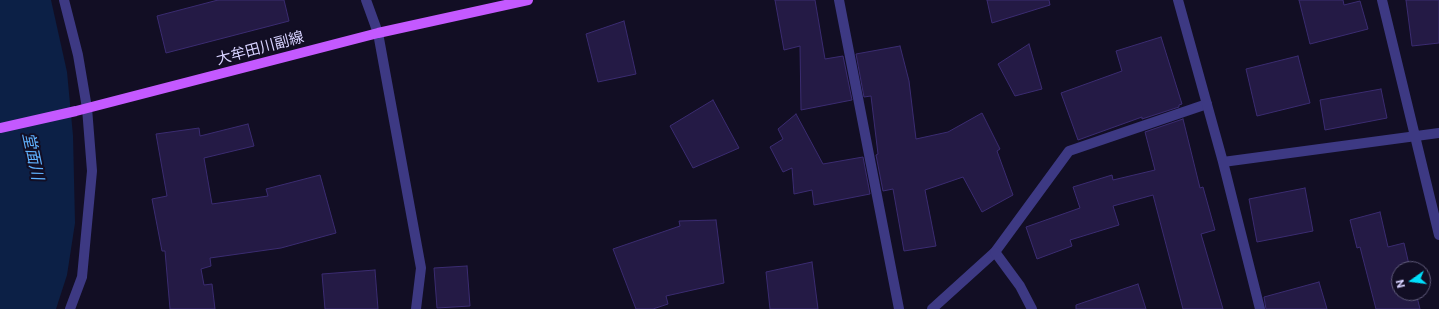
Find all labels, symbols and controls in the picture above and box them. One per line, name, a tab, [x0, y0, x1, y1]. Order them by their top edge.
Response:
street label: 大牟田川副線	[214, 28, 306, 68]
water label: 堂面川	[19, 131, 47, 181]
north arrow	[1391, 261, 1431, 301]
text: N	[1393, 278, 1407, 289]

